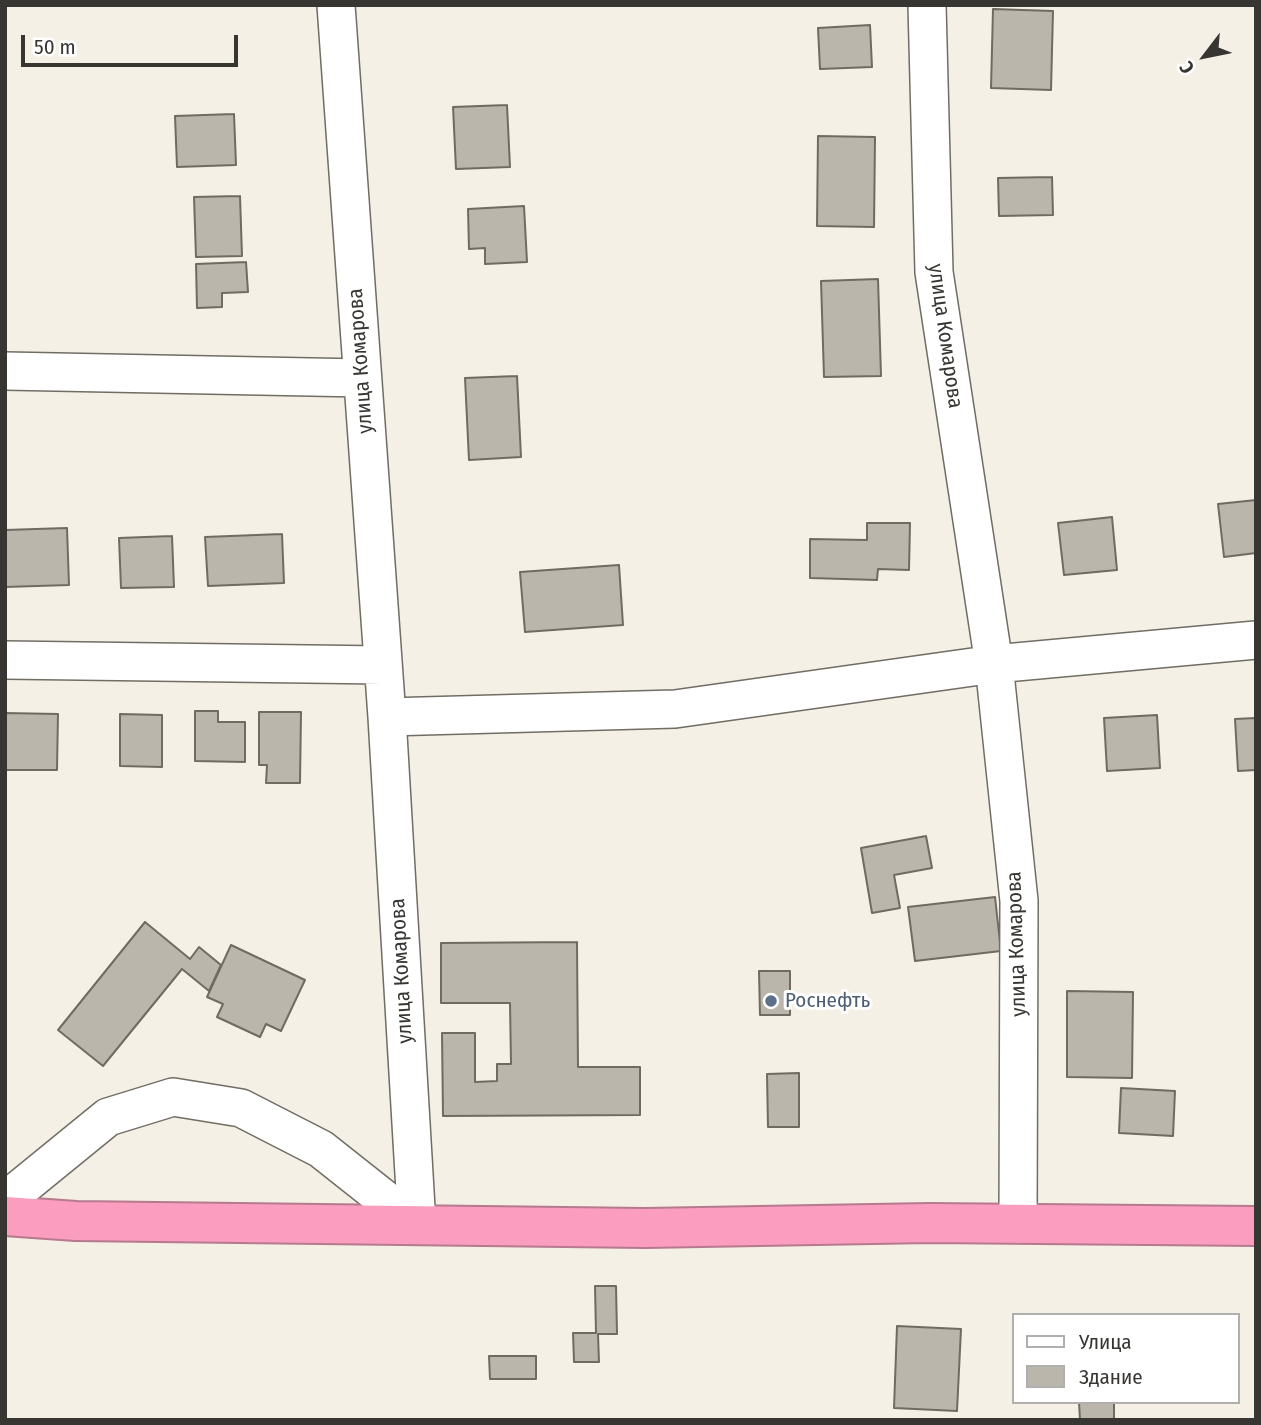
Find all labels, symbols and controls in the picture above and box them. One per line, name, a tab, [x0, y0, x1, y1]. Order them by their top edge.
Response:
scale bar	[24, 21, 242, 65]
north arrow	[1170, 21, 1240, 91]
text: 50 m	[34, 34, 76, 60]
text: С	[1174, 57, 1199, 78]
street label: улица Комарова	[922, 262, 968, 410]
street label: улица Комарова	[343, 288, 379, 434]
street label: улица Комарова	[1002, 871, 1032, 1017]
street label: улица Комарова	[386, 898, 418, 1044]
place label: Роснефть	[785, 988, 870, 1014]
marker: Роснефть	[763, 993, 779, 1009]
legend	[1012, 1313, 1240, 1404]
text: Улица	[1079, 1329, 1132, 1355]
text: Здание	[1079, 1364, 1143, 1390]

